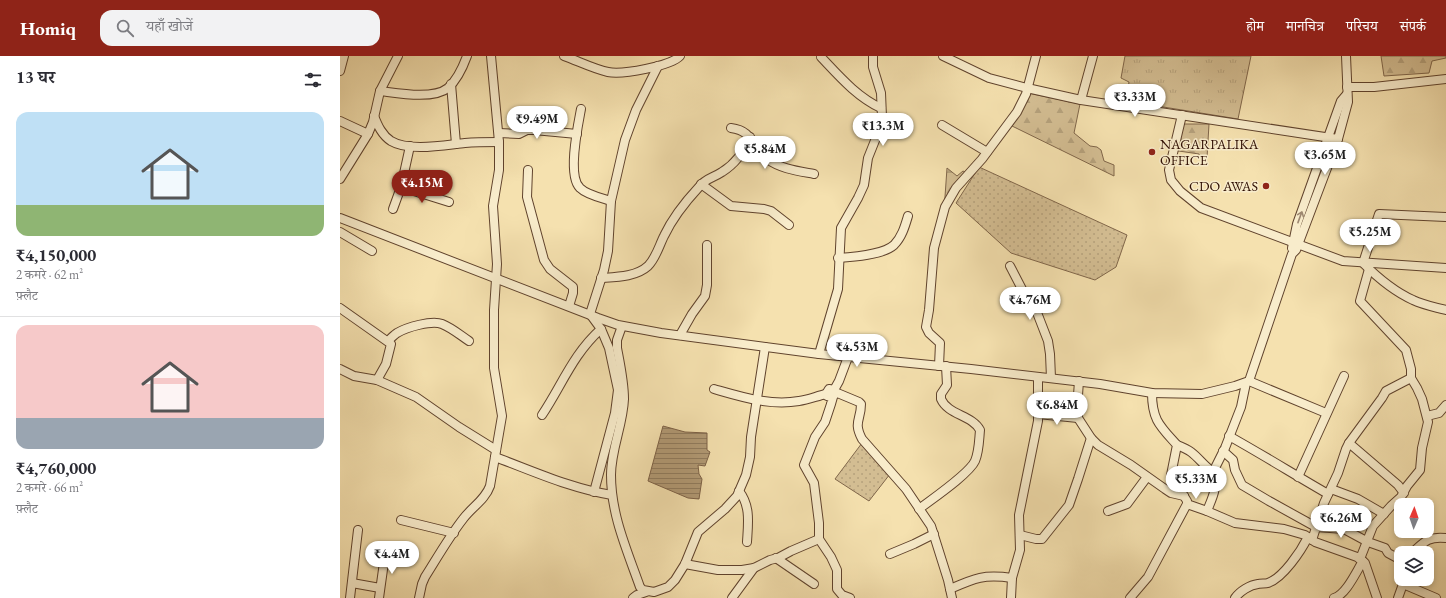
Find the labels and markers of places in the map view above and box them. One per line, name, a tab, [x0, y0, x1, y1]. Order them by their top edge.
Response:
pin: ₹3.33M	[1102, 84, 1168, 118]
pin: ₹9.49M	[504, 106, 570, 140]
pin: ₹13.3M	[850, 113, 916, 147]
place label: NAGARPALIKA OFFICE	[1160, 135, 1259, 169]
pin: ₹5.84M	[732, 136, 798, 170]
pin: ₹3.65M	[1292, 142, 1358, 176]
marker: NAGARPALIKA OFFICE	[1147, 147, 1157, 157]
pin: ₹4.15M	[389, 170, 455, 204]
place label: CDO AWAS	[1189, 177, 1258, 195]
marker: CDO AWAS	[1261, 181, 1271, 191]
pin: ₹5.25M	[1337, 219, 1403, 253]
pin: ₹4.76M	[997, 287, 1063, 321]
pin: ₹4.53M	[824, 334, 890, 368]
pin: ₹6.84M	[1024, 392, 1090, 426]
pin: ₹5.33M	[1163, 466, 1229, 500]
pin: ₹6.26M	[1308, 505, 1374, 539]
pin: ₹4.4M	[364, 541, 420, 575]

